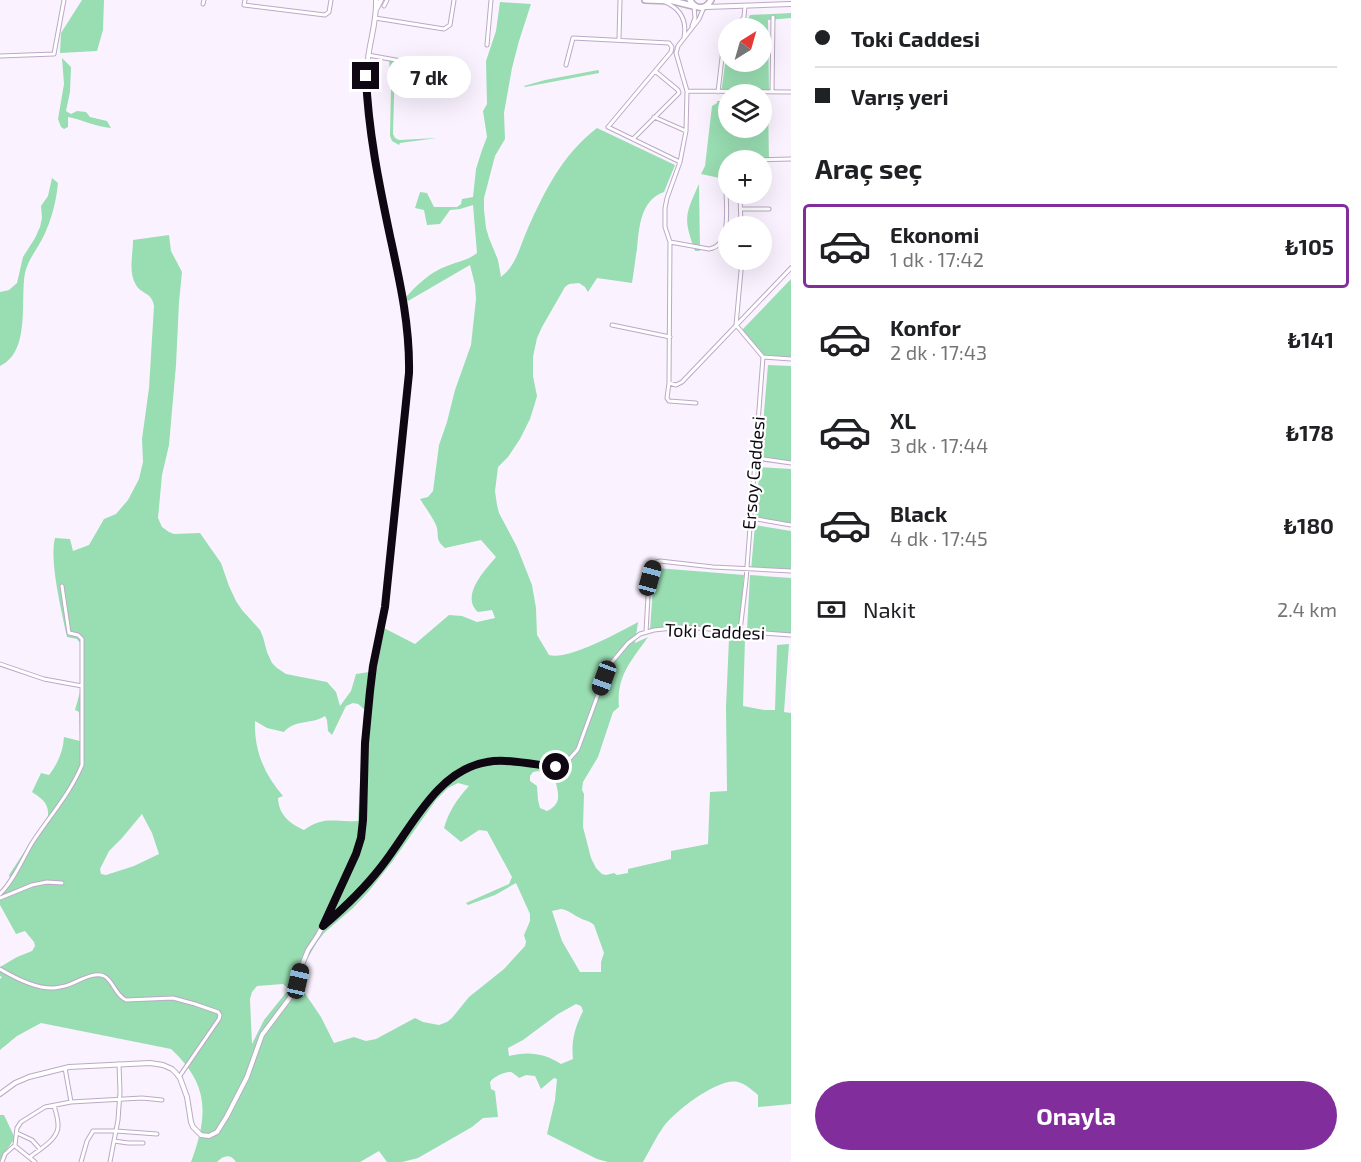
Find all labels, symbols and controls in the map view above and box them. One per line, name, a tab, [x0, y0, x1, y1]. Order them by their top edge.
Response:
north arrow	[718, 18, 772, 72]
map controls	[718, 18, 772, 270]
text: Toki Caddesi	[851, 25, 980, 51]
callout: 7 dk	[387, 55, 471, 97]
route end	[352, 62, 379, 89]
text: 7 dk	[410, 65, 448, 89]
text: Varış yeri	[851, 83, 949, 109]
button: layers	[718, 84, 772, 138]
button: +	[718, 150, 772, 204]
text: Araç seç	[815, 152, 922, 184]
button: −	[718, 216, 772, 270]
icon: car	[818, 219, 872, 273]
text: Ekonomi	[890, 221, 979, 247]
text: ₺105	[1285, 233, 1334, 259]
text: 1 dk · 17:42	[890, 247, 984, 271]
icon: car	[818, 312, 872, 366]
text: Konfor	[890, 314, 961, 340]
text: ₺141	[1288, 326, 1334, 352]
text: 2 dk · 17:43	[890, 340, 987, 364]
icon: car	[818, 405, 872, 459]
text: XL	[890, 407, 916, 433]
street label: Ersoy Caddesi	[737, 415, 769, 531]
text: ₺178	[1286, 419, 1334, 445]
text: 3 dk · 17:44	[890, 433, 988, 457]
icon: car	[818, 498, 872, 552]
text: Black	[890, 500, 947, 526]
text: ₺180	[1284, 512, 1334, 538]
text: 4 dk · 17:45	[890, 526, 988, 550]
car	[637, 558, 663, 598]
icon: cash	[815, 593, 848, 626]
text: Nakit	[863, 596, 916, 622]
text: 2.4 km	[1277, 597, 1337, 621]
street label: Toki Caddesi	[664, 618, 766, 644]
car	[589, 658, 619, 698]
route start	[542, 753, 569, 780]
car	[285, 961, 311, 1001]
button: Onayla	[815, 1081, 1337, 1150]

